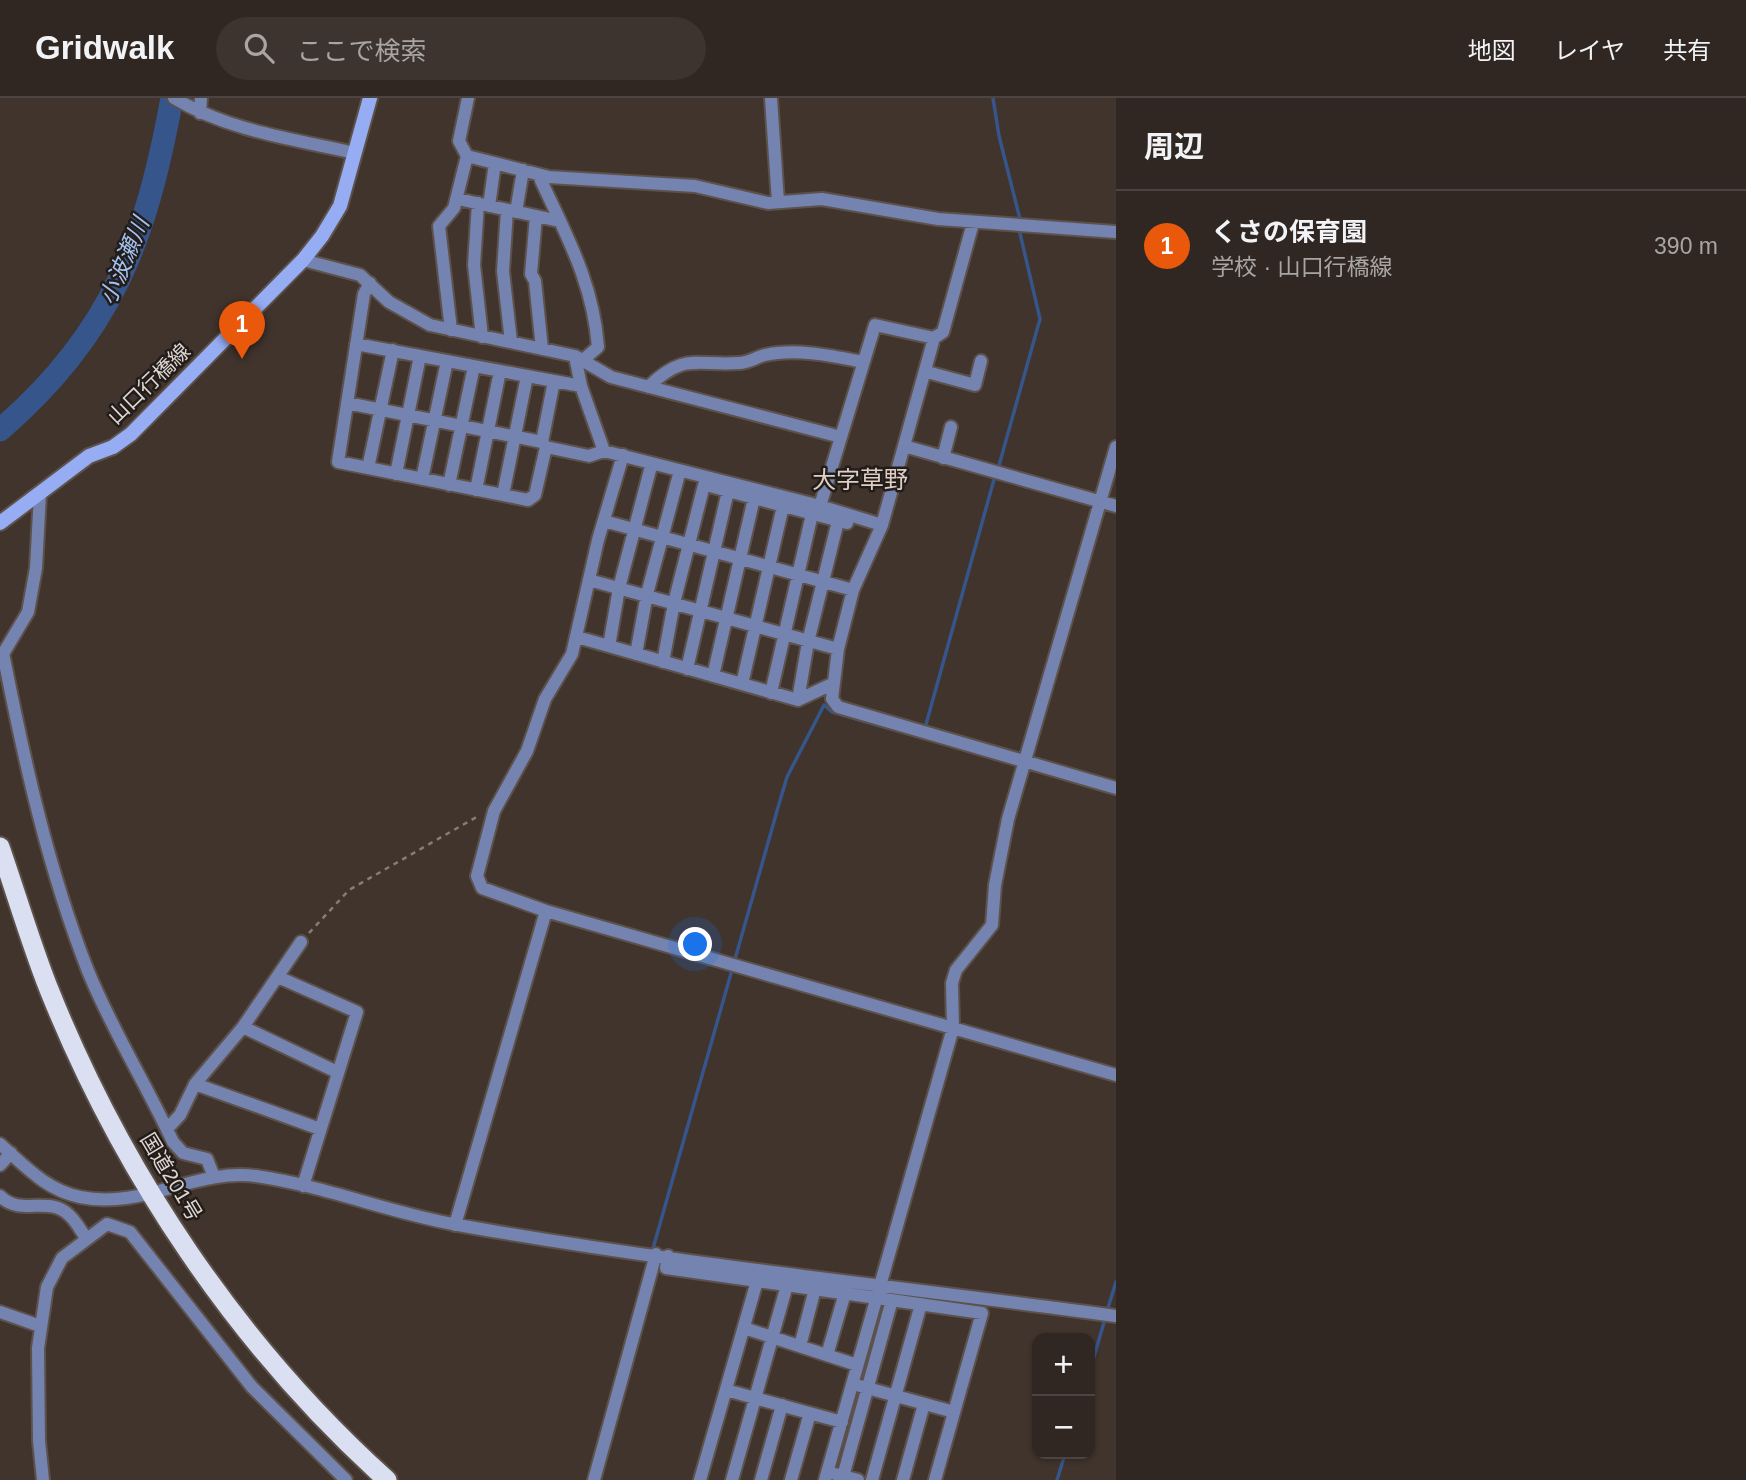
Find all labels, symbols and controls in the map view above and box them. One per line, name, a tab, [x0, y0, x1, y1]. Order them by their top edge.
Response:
search box	[216, 17, 706, 80]
text: Gridwalk	[35, 29, 174, 66]
icon: search	[240, 29, 278, 67]
text: ここで検索	[296, 36, 426, 66]
text: 地図	[1468, 37, 1516, 64]
text: レイヤ	[1554, 37, 1625, 64]
text: 共有	[1663, 37, 1711, 64]
text: 周辺	[1144, 130, 1204, 163]
water label: 小波瀬川	[94, 211, 155, 308]
text: くさの保育園	[1211, 217, 1367, 247]
text: 1	[1161, 233, 1173, 259]
text: 390 m	[1654, 233, 1718, 259]
text: 学校 · 山口行橋線	[1211, 254, 1392, 280]
pin: 1	[219, 301, 265, 359]
street label: 山口行橋線	[103, 339, 194, 428]
district label: 大字草野	[812, 466, 908, 493]
your location	[678, 927, 712, 961]
street label: 国道201号	[136, 1129, 207, 1225]
map controls	[1032, 1333, 1095, 1459]
button: +	[1032, 1333, 1095, 1396]
button: −	[1032, 1396, 1095, 1459]

